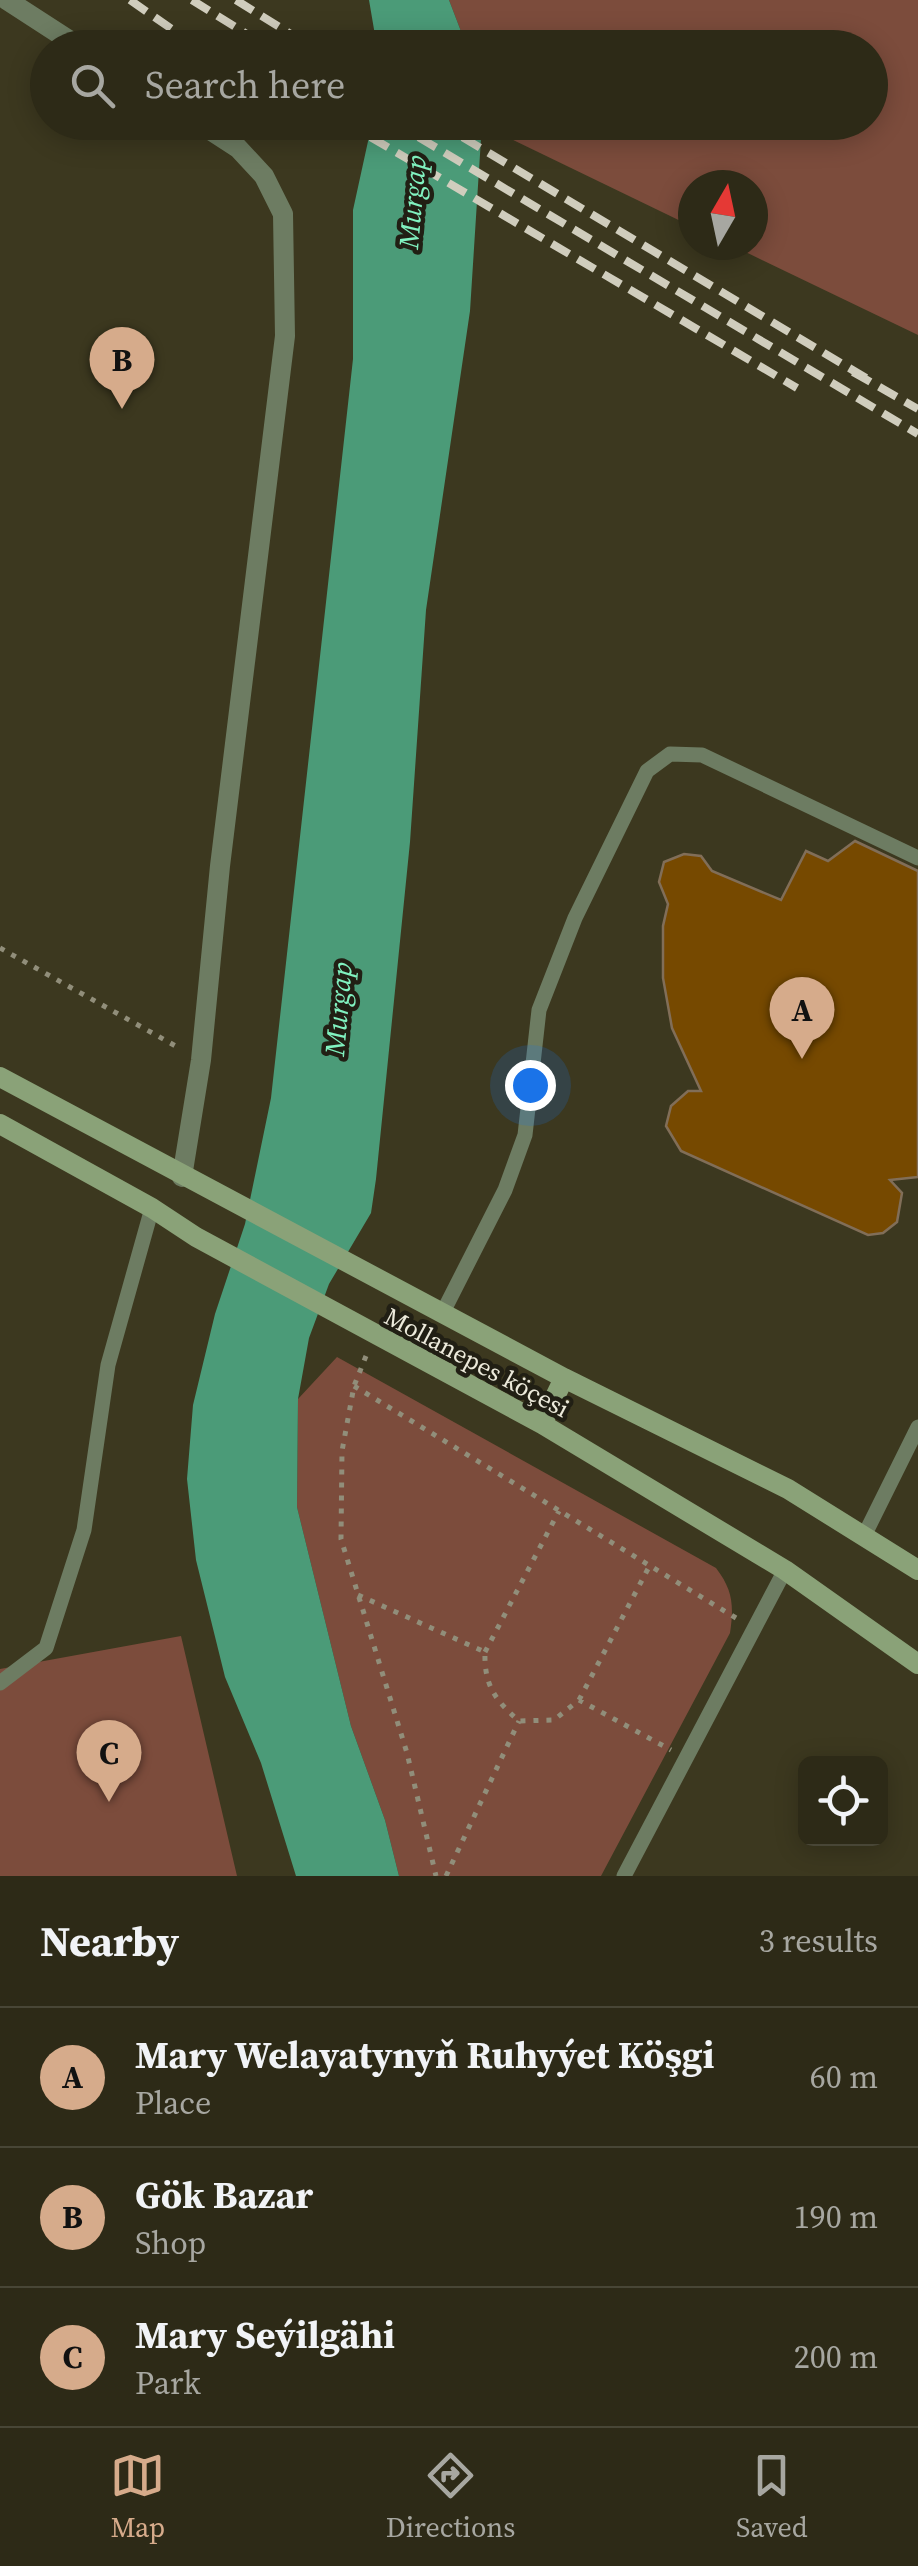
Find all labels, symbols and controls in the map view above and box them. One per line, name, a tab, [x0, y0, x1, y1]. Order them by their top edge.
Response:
search box	[30, 30, 888, 140]
icon: search	[65, 58, 120, 113]
text: Search here	[145, 59, 345, 111]
water label: Murgap	[389, 154, 435, 251]
north arrow	[678, 170, 768, 260]
pin: B	[90, 326, 154, 409]
water label: Murgap	[315, 961, 361, 1058]
pin: A	[770, 976, 834, 1059]
your location	[505, 1060, 556, 1111]
street label: Mollanepes köçesi	[379, 1299, 575, 1425]
pin: C	[76, 1720, 142, 1802]
map controls	[798, 1756, 888, 1846]
button: locate	[798, 1756, 888, 1846]
text: Nearby	[40, 1912, 179, 1970]
text: 3 results	[759, 1919, 878, 1963]
text: Mary Welayatynyň Ruhyýet Köşgi	[135, 2029, 714, 2081]
text: A	[62, 2055, 83, 2099]
text: 60 m	[810, 2055, 878, 2099]
text: Place	[135, 2081, 211, 2125]
text: Gök Bazar	[135, 2169, 313, 2221]
text: B	[62, 2195, 83, 2239]
text: 190 m	[794, 2195, 878, 2239]
text: Shop	[135, 2221, 206, 2265]
text: Mary Seýilgähi	[135, 2309, 395, 2361]
text: C	[63, 2335, 82, 2379]
text: 200 m	[794, 2335, 878, 2379]
text: Park	[135, 2361, 201, 2405]
tab: Map	[110, 2448, 165, 2546]
tab: Directions	[386, 2448, 515, 2546]
tab: Saved	[736, 2448, 808, 2546]

